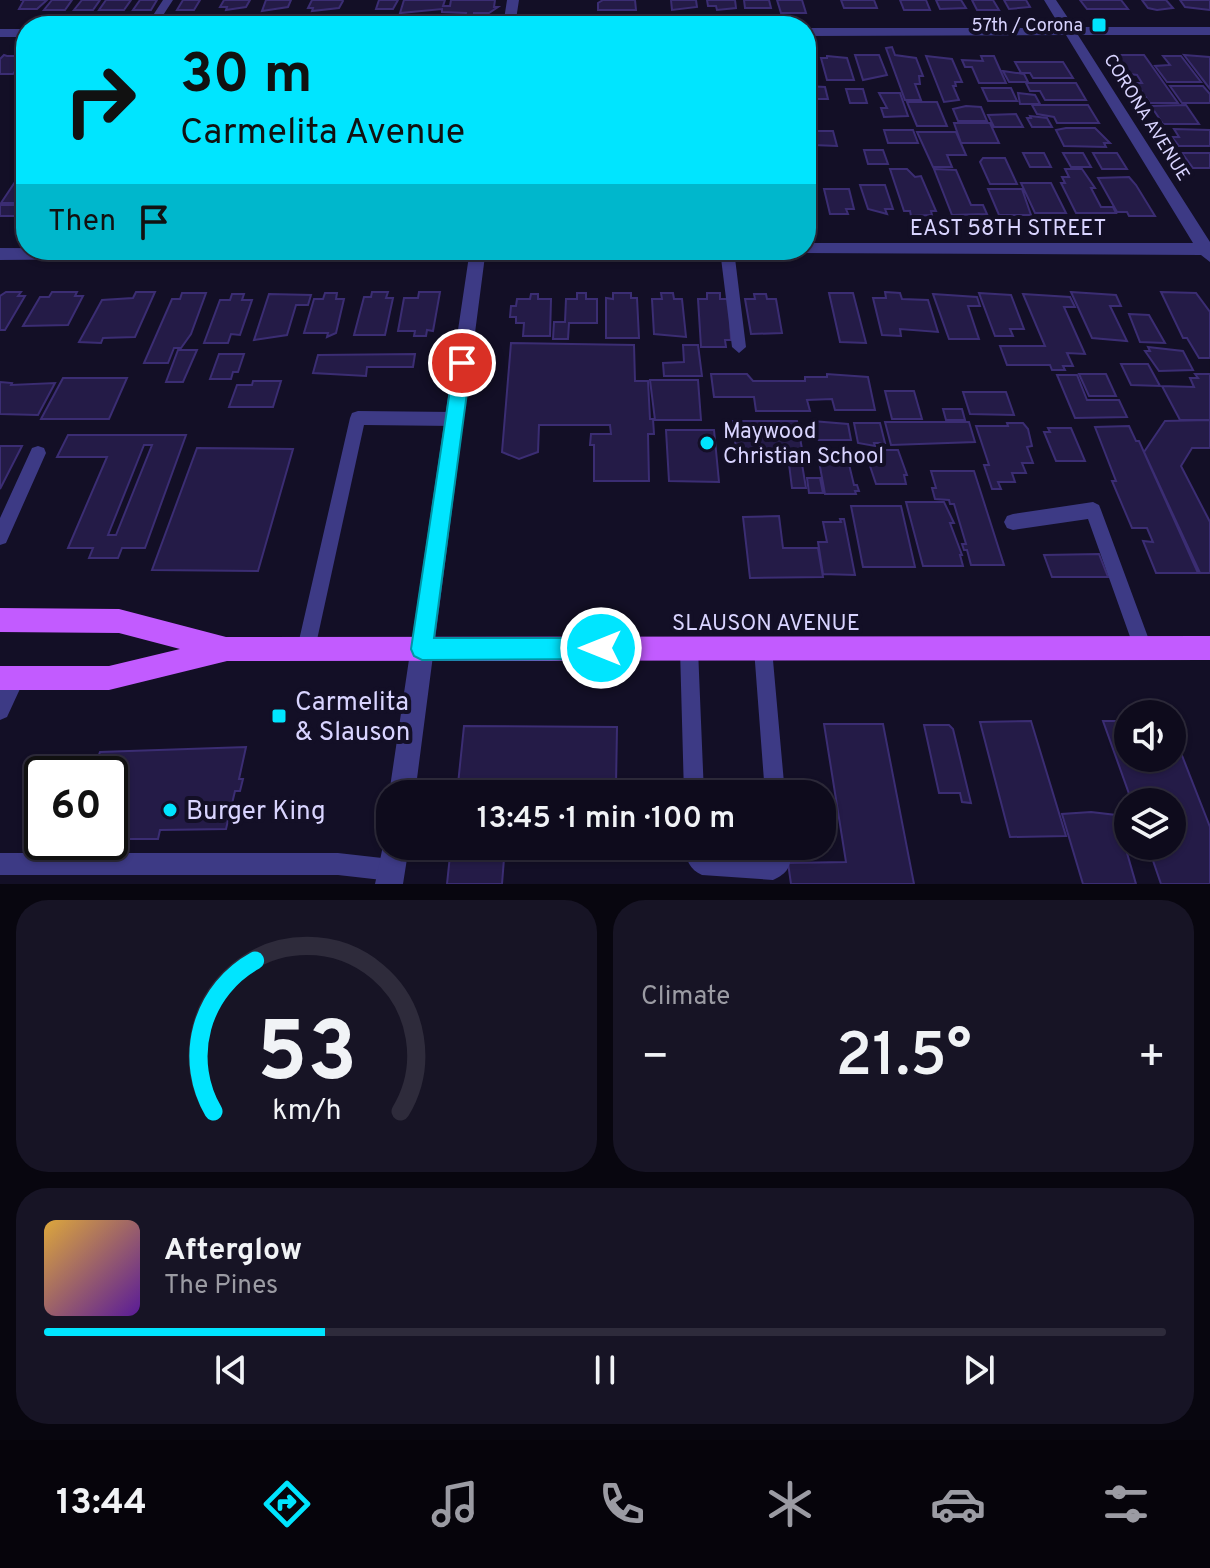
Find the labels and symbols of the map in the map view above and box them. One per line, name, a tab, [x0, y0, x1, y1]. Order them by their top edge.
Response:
place label: 57th / Corona	[971, 15, 1083, 38]
marker: 57th / Corona	[1090, 16, 1108, 34]
street label: CORONA AVENUE	[1097, 50, 1194, 186]
street label: EAST 58TH STREET	[910, 216, 1106, 243]
pin	[428, 329, 496, 397]
place label: Maywood Christian School	[723, 419, 884, 471]
marker: Maywood Christian School	[698, 434, 716, 452]
position arrow	[559, 606, 643, 690]
street label: SLAUSON AVENUE	[672, 611, 860, 638]
place label: Carmelita & Slauson	[295, 687, 410, 750]
marker: Carmelita & Slauson	[270, 707, 288, 725]
speed limit sign: 60	[24, 756, 128, 860]
place label: Burger King	[186, 796, 326, 829]
marker: Burger King	[161, 801, 179, 819]

